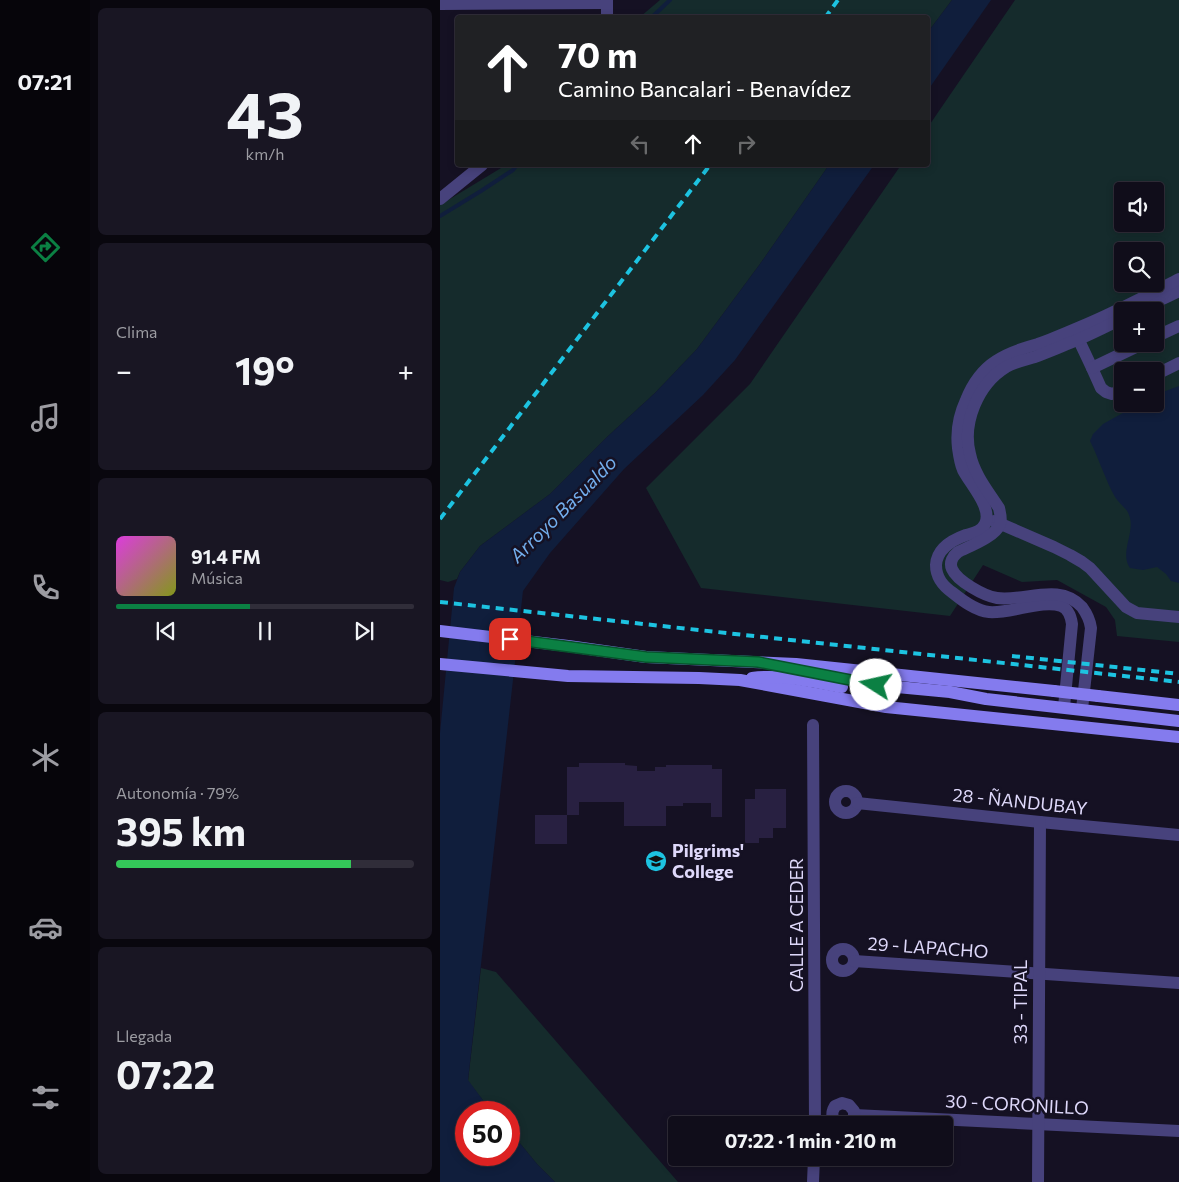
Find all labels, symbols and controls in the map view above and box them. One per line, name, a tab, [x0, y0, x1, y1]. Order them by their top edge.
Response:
text: 70 m	[558, 32, 638, 75]
icon: ahead	[475, 35, 540, 100]
text: 07:21	[18, 68, 72, 95]
text: 43	[226, 72, 304, 151]
text: Camino Bancalari - Benavídez	[558, 75, 851, 102]
icon: left	[626, 130, 654, 158]
icon: ahead	[679, 130, 707, 158]
icon: right	[732, 130, 760, 158]
text: km/h	[246, 144, 284, 163]
map controls	[1114, 182, 1164, 412]
button: sound	[1114, 182, 1164, 232]
icon: directions	[28, 230, 63, 265]
button: search	[1114, 242, 1164, 292]
button: +	[1114, 302, 1164, 352]
text: Clima	[116, 322, 157, 341]
text: 19°	[235, 346, 295, 393]
text: −	[116, 353, 132, 387]
text: +	[398, 353, 414, 387]
button: −	[1114, 362, 1164, 412]
icon: music	[28, 400, 63, 435]
water label: Arroyo Basualdo	[504, 450, 621, 568]
text: 91.4 FM	[191, 545, 261, 568]
text: Música	[191, 568, 243, 587]
icon: phone	[28, 570, 63, 605]
icon: previous	[152, 617, 180, 645]
icon: pause	[251, 617, 279, 645]
icon: next	[350, 617, 378, 645]
pin	[489, 618, 531, 660]
icon: arrive	[496, 625, 524, 653]
position arrow	[849, 658, 901, 710]
icon: climate	[28, 740, 63, 775]
text: Autonomía · 79%	[116, 783, 239, 802]
street label: 28 - ÑANDUBAY	[952, 783, 1089, 819]
text: 395 km	[116, 807, 246, 854]
place label: Pilgrims' College	[672, 839, 744, 882]
school or university icon: Pilgrims' College	[644, 849, 668, 873]
street label: CALLE A CEDER	[785, 858, 807, 992]
icon: car	[28, 910, 63, 945]
street label: 29 - LAPACHO	[867, 932, 989, 962]
street label: 33 - TIPAL	[1009, 960, 1031, 1044]
text: Llegada	[116, 1026, 172, 1045]
text: 07:22	[116, 1050, 215, 1097]
icon: filters	[28, 1080, 63, 1115]
street label: 30 - CORONILLO	[945, 1089, 1089, 1119]
speed limit sign: 50	[455, 1101, 520, 1166]
text: 07:22 · 1 min · 210 m	[725, 1129, 896, 1152]

